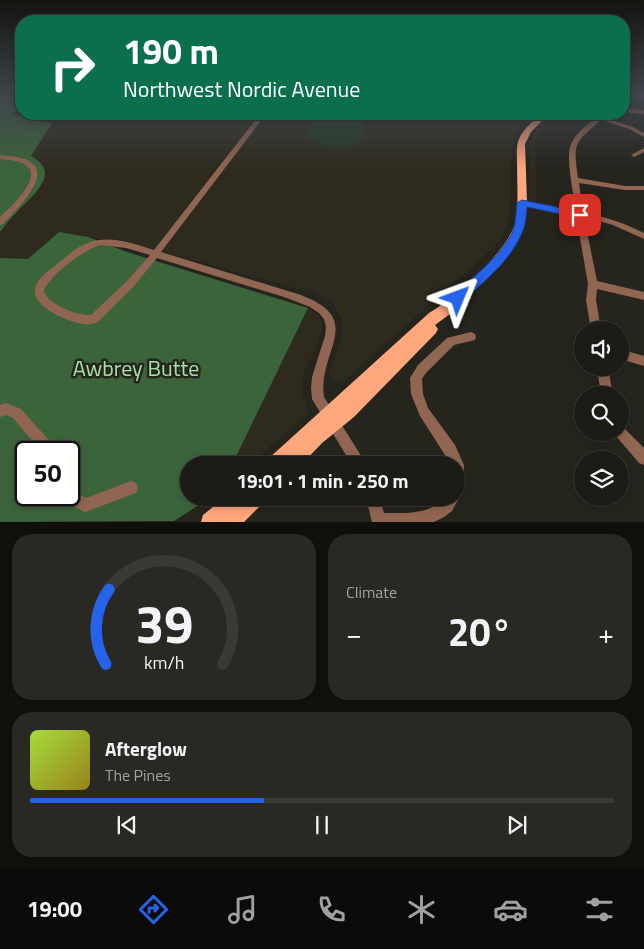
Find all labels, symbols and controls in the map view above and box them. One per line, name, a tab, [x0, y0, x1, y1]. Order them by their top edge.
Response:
text: 190 m	[123, 24, 219, 78]
icon: right	[40, 35, 105, 100]
text: Northwest Nordic Avenue	[123, 72, 360, 106]
pin	[559, 194, 601, 236]
icon: arrive	[566, 201, 594, 229]
position arrow	[431, 271, 483, 323]
map controls	[574, 321, 629, 506]
button: sound	[574, 321, 629, 376]
park label: Awbrey Butte	[73, 351, 199, 385]
button: search	[574, 386, 629, 441]
speed limit sign: 50	[15, 441, 80, 506]
button: layers	[574, 451, 629, 506]
text: 19:01 · 1 min · 250 m	[236, 466, 409, 495]
text: Climate	[346, 580, 397, 604]
text: 39	[135, 584, 193, 663]
text: 20°	[448, 603, 512, 661]
text: −	[346, 612, 362, 655]
text: +	[598, 612, 614, 655]
text: km/h	[144, 649, 184, 676]
text: Afterglow	[105, 734, 187, 763]
text: The Pines	[105, 763, 171, 787]
icon: previous	[113, 811, 141, 839]
icon: pause	[308, 811, 336, 839]
icon: next	[503, 811, 531, 839]
text: 19:00	[27, 892, 82, 926]
icon: directions	[136, 892, 171, 927]
icon: music	[225, 892, 260, 927]
icon: phone	[314, 892, 349, 927]
icon: climate	[404, 892, 439, 927]
icon: car	[493, 892, 528, 927]
icon: filters	[582, 892, 617, 927]

